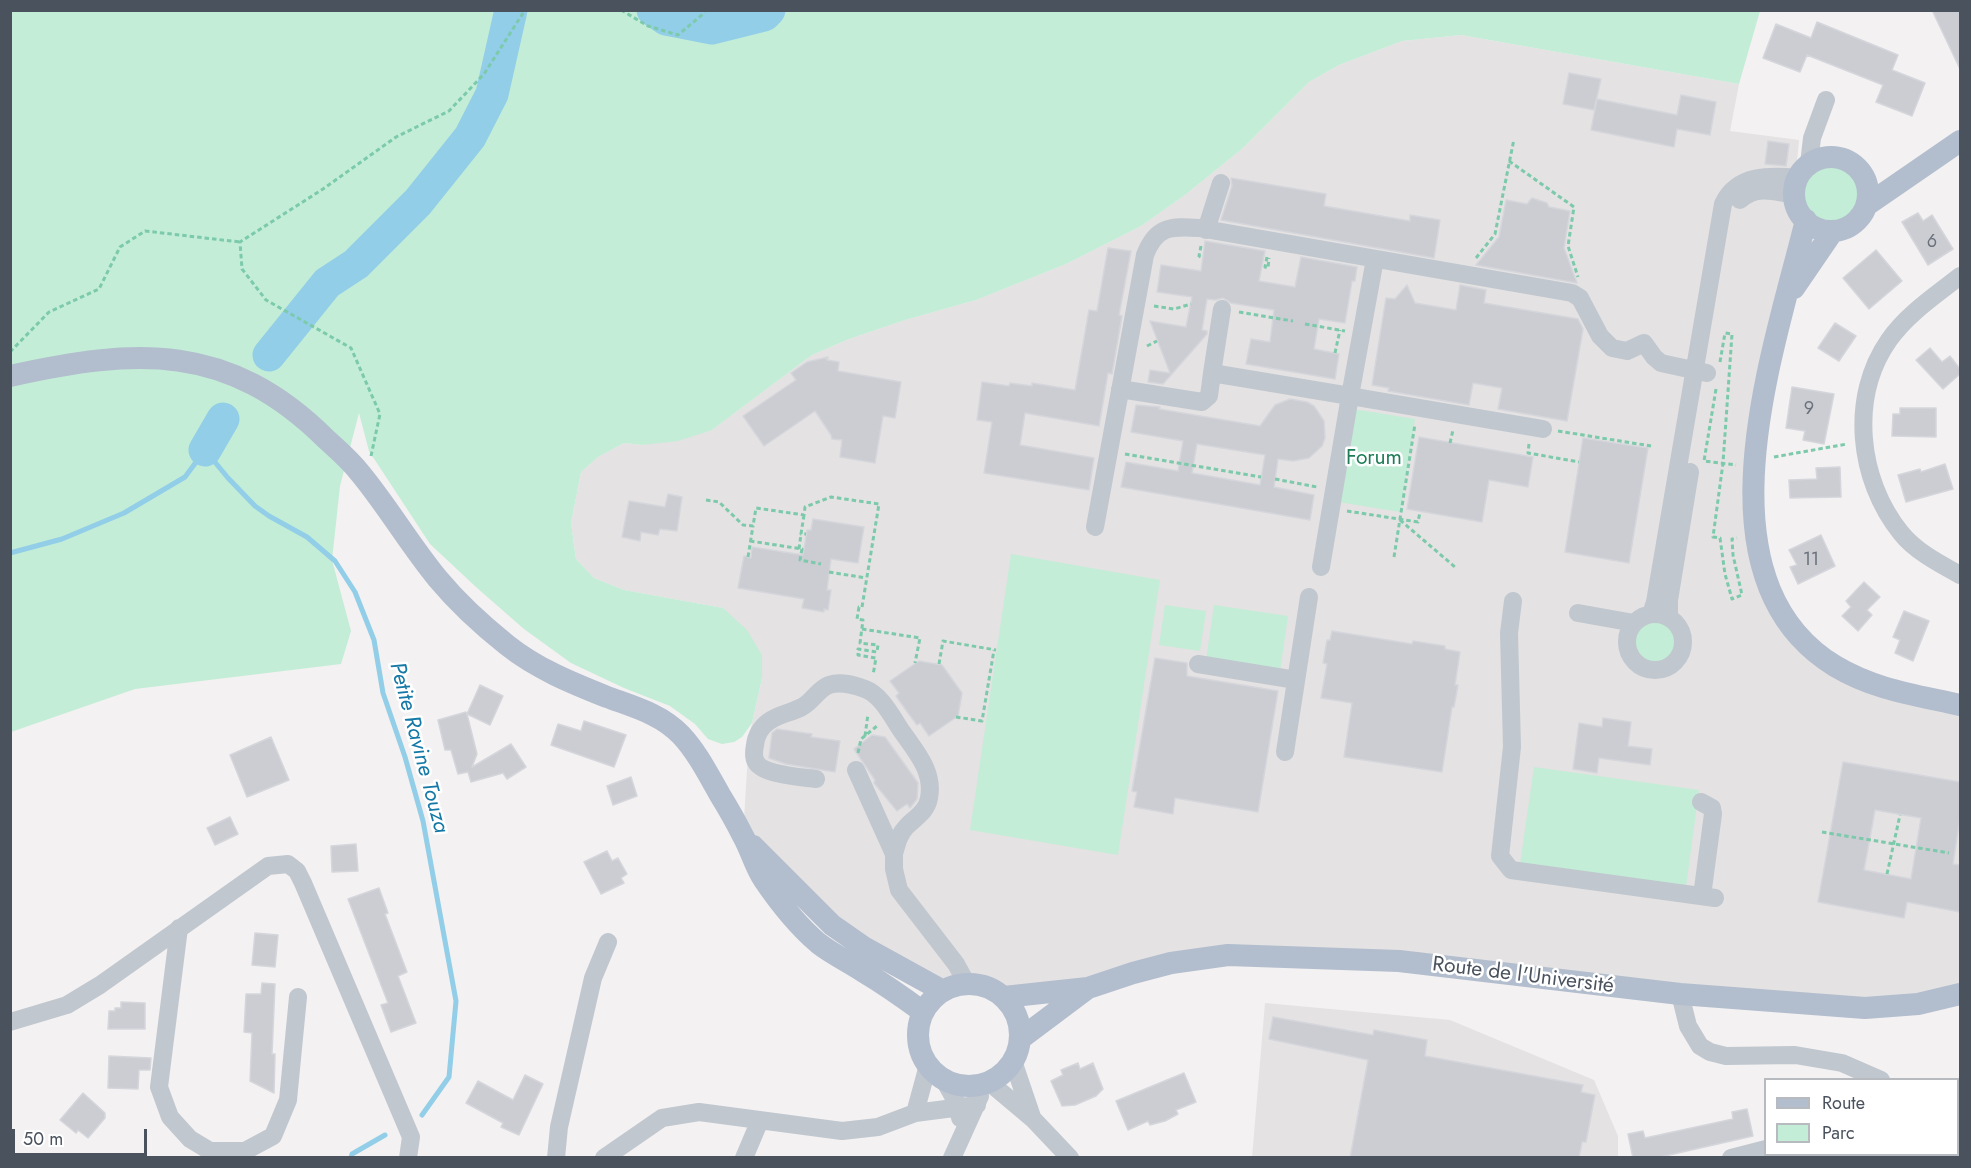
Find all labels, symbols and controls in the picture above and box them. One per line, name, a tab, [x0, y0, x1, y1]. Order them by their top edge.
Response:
house number: 6	[1927, 232, 1937, 254]
house number: 9	[1804, 399, 1814, 421]
park label: Forum	[1346, 446, 1402, 472]
house number: 11	[1803, 550, 1819, 572]
water label: Petite Ravine Touza	[383, 660, 453, 836]
street label: Route de l'Université	[1431, 952, 1615, 1000]
legend	[1764, 1078, 1959, 1156]
text: Route	[1822, 1090, 1865, 1116]
scale bar	[15, 1117, 150, 1155]
text: Parc	[1822, 1120, 1855, 1146]
text: 50 m	[23, 1126, 63, 1152]

